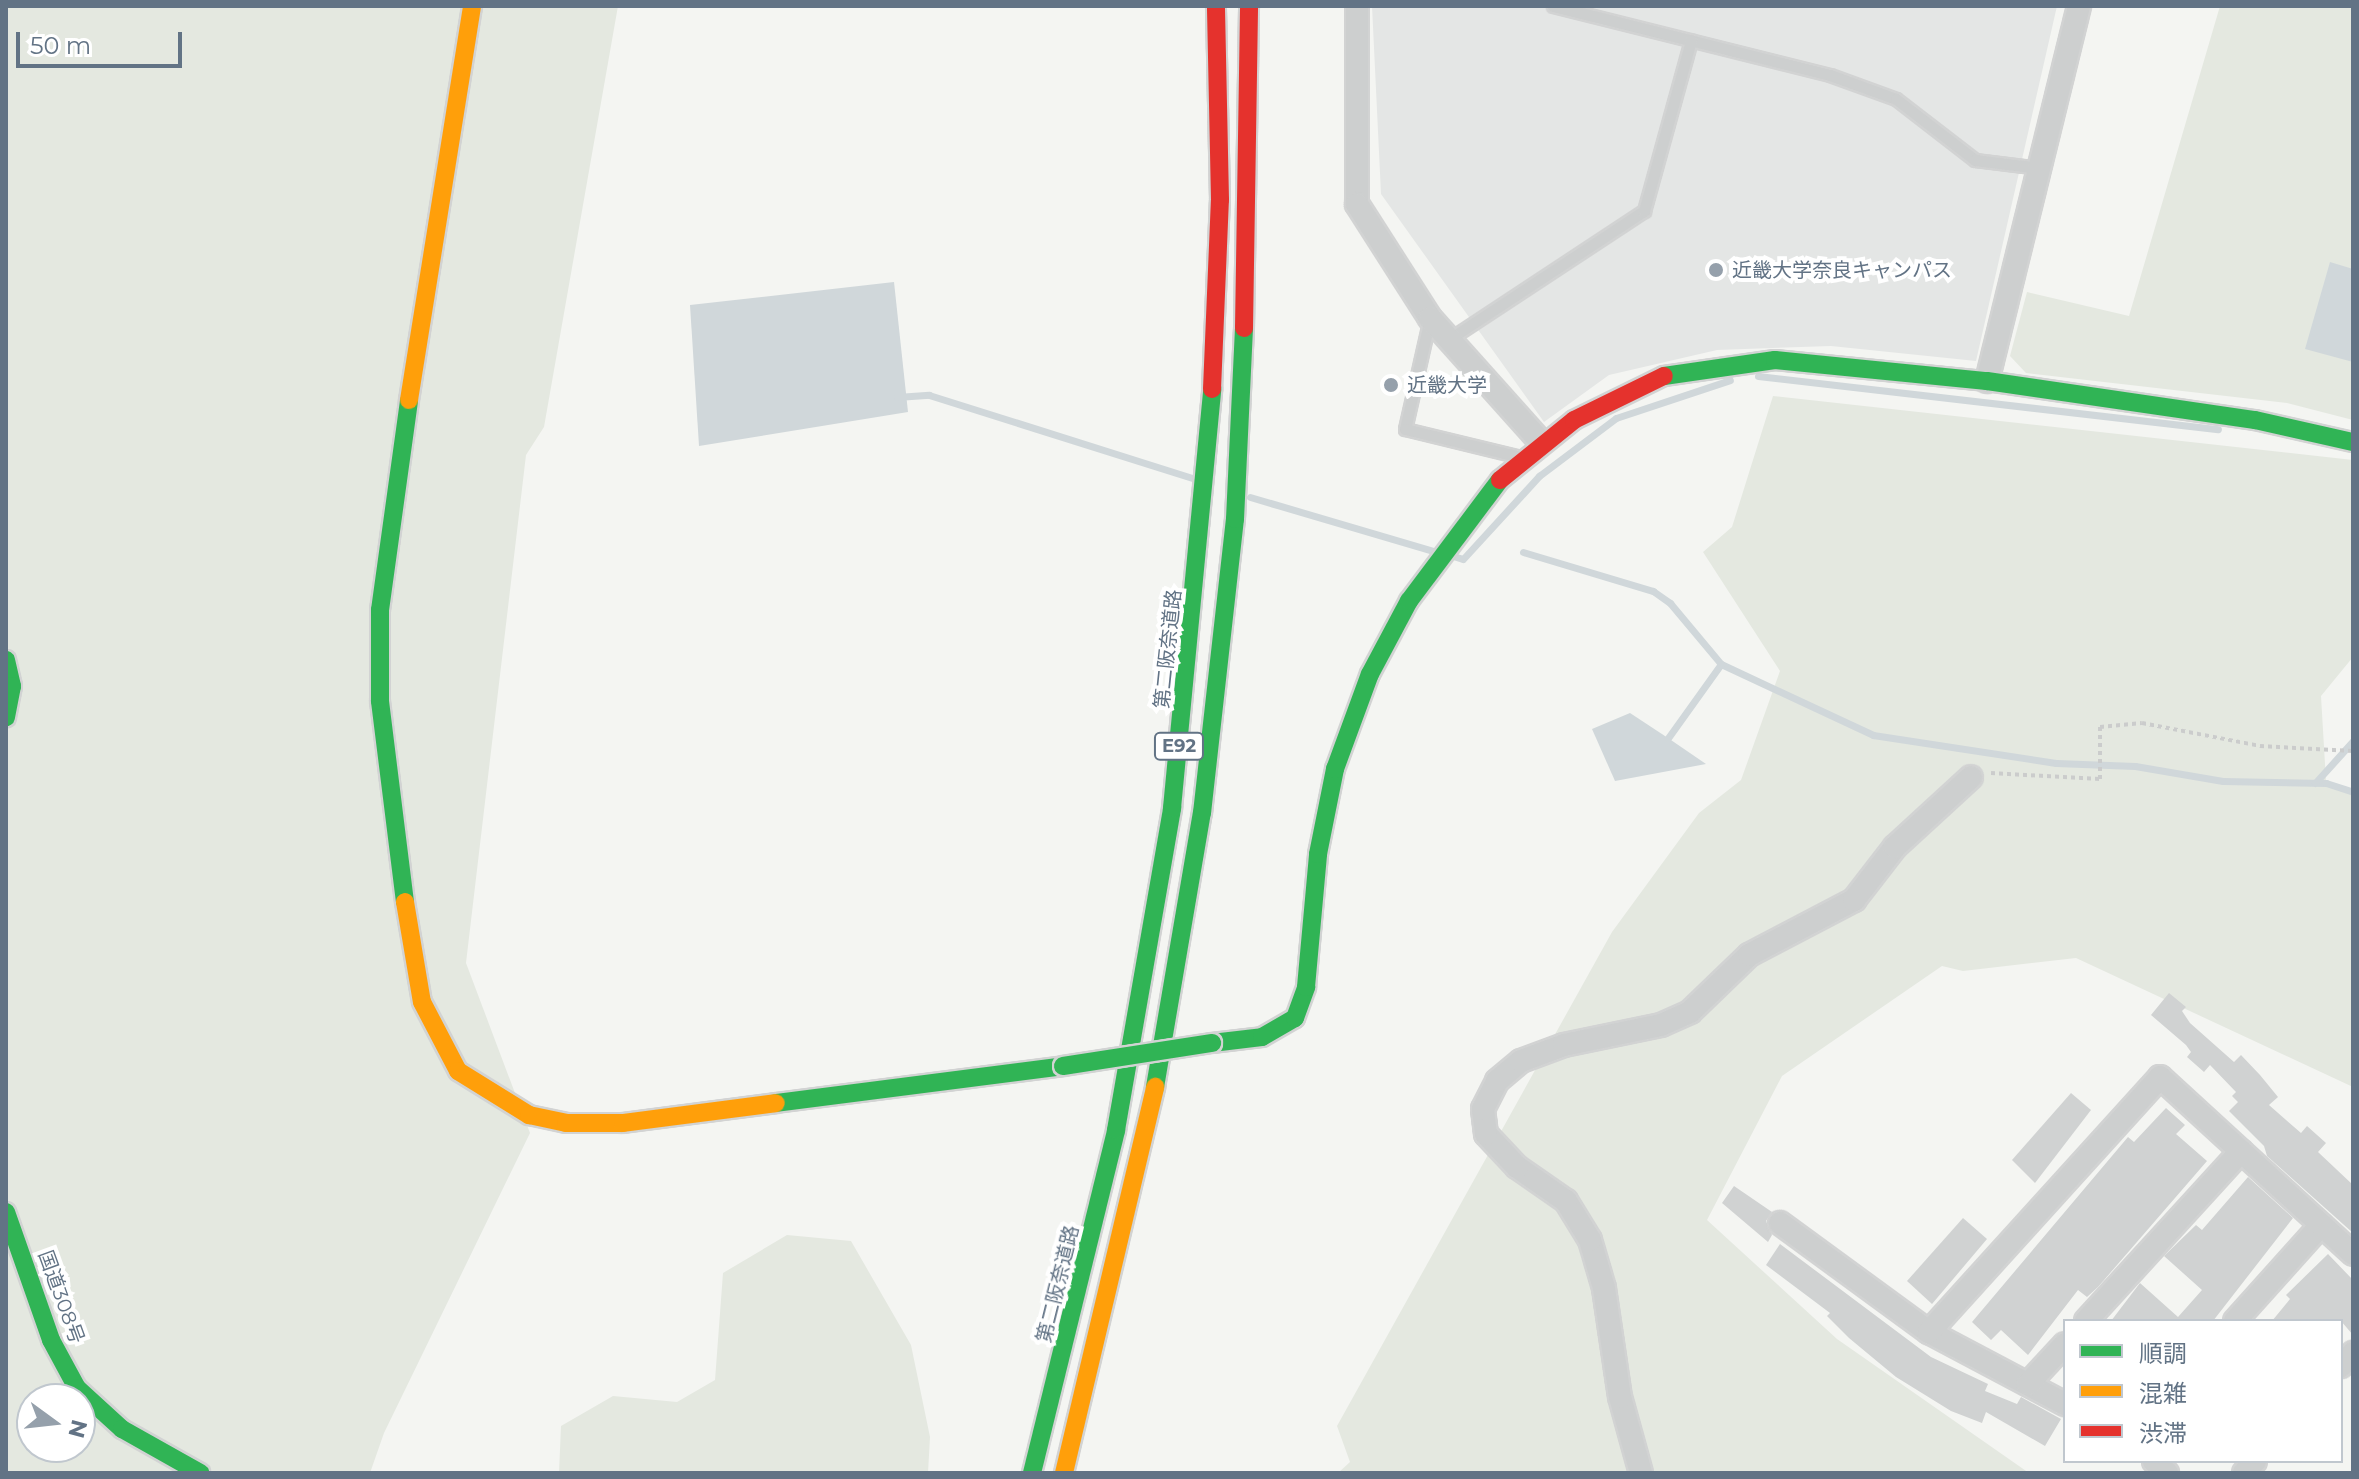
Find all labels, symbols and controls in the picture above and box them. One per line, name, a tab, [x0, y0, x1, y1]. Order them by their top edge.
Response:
scale bar	[20, 16, 186, 66]
text: 50 m	[30, 31, 91, 60]
place label: 近畿大学奈良キャンパス	[1732, 258, 1952, 282]
marker: 近畿大学奈良キャンパス	[1707, 261, 1725, 279]
place label: 近畿大学	[1407, 373, 1487, 397]
marker: 近畿大学	[1382, 376, 1400, 394]
street label: 第二阪奈道路	[1150, 588, 1186, 710]
road number: E92	[1153, 732, 1205, 760]
street label: 第二阪奈道路	[1032, 1223, 1084, 1345]
street label: 国道308号	[33, 1247, 89, 1347]
legend	[2063, 1319, 2343, 1463]
text: 順調	[2139, 1339, 2187, 1368]
text: 混雑	[2139, 1379, 2187, 1408]
north arrow	[16, 1383, 96, 1463]
text: N	[62, 1417, 93, 1441]
text: 渋滞	[2139, 1419, 2187, 1448]

